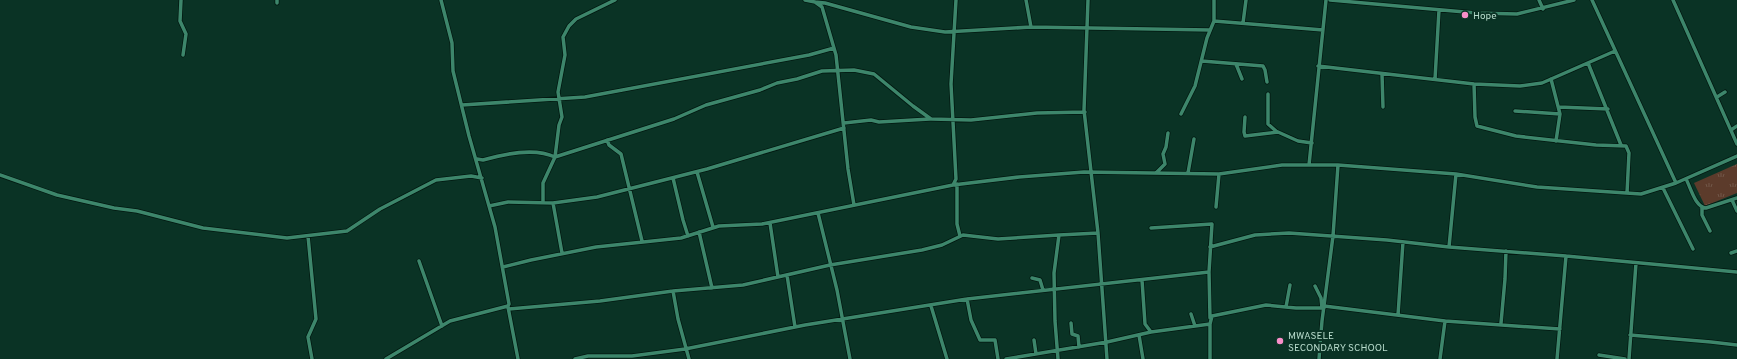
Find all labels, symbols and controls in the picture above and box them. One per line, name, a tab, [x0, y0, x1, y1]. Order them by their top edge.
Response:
marker: Hope	[1460, 10, 1470, 20]
place label: Hope	[1473, 10, 1497, 23]
place label: MWASELE SECONDARY SCHOOL	[1288, 330, 1388, 355]
marker: MWASELE SECONDARY SCHOOL	[1275, 336, 1285, 346]

